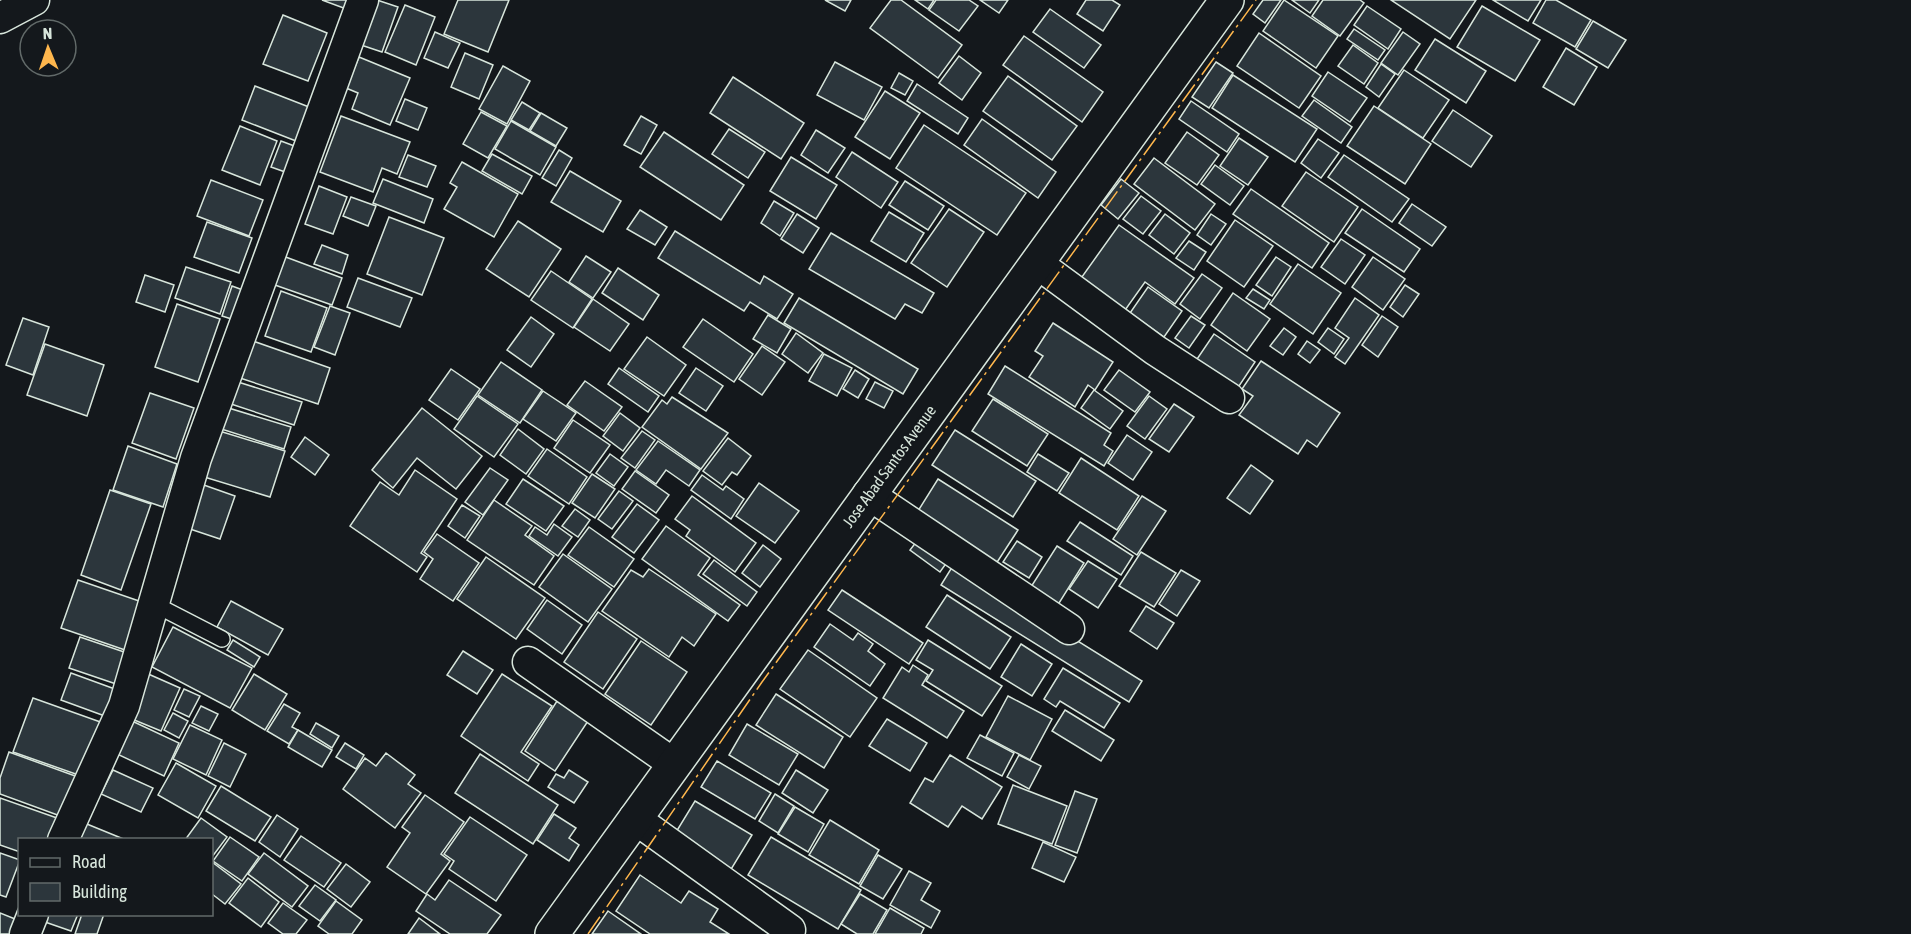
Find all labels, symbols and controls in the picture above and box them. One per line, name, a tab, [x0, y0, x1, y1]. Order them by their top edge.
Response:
north arrow	[18, 18, 78, 78]
text: N	[42, 24, 53, 42]
street label: Jose Abad Santos Avenue	[839, 401, 939, 531]
legend	[18, 838, 213, 916]
text: Road	[72, 851, 106, 872]
text: Building	[72, 881, 127, 902]

